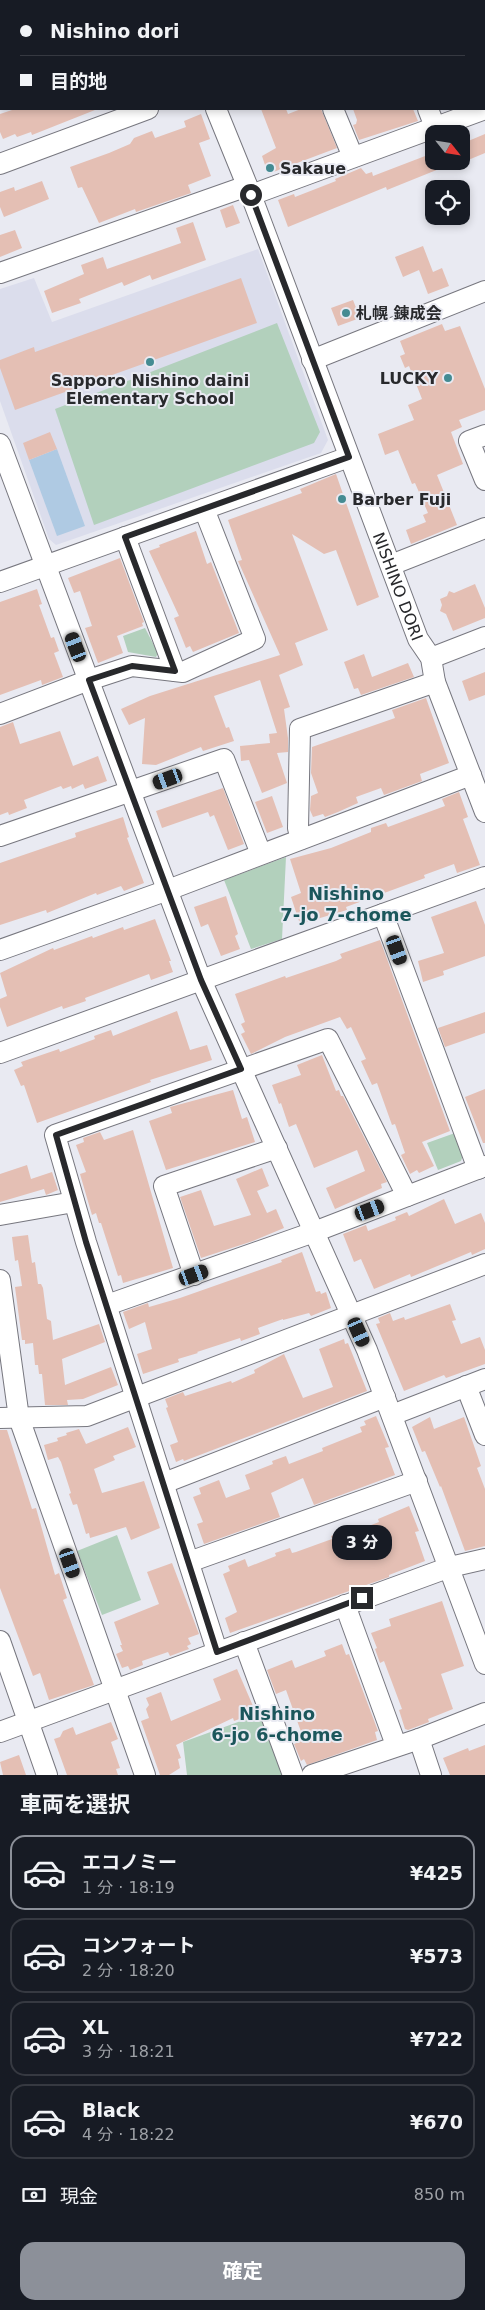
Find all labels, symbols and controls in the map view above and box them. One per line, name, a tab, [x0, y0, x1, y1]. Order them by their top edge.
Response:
text: Nishino dori	[50, 20, 180, 42]
text: 目的地	[50, 70, 107, 92]
north arrow	[425, 125, 470, 170]
map controls	[425, 125, 470, 225]
place label: Sakaue	[280, 159, 346, 178]
marker: Sakaue	[264, 162, 276, 174]
button: locate	[425, 180, 470, 225]
route start	[240, 184, 262, 206]
place label: 札幌 錬成会	[356, 304, 442, 323]
marker: 札幌 錬成会	[340, 307, 352, 319]
marker: Sapporo Nishino daini Elementary School	[144, 356, 156, 368]
place label: LUCKY	[380, 369, 438, 388]
place label: Sapporo Nishino daini Elementary School	[51, 371, 249, 408]
marker: LUCKY	[442, 372, 454, 384]
place label: Barber Fuji	[352, 490, 451, 509]
marker: Barber Fuji	[336, 493, 348, 505]
street label: NISHINO DORI	[369, 530, 427, 643]
car	[63, 630, 88, 664]
car	[151, 767, 184, 791]
district label: Nishino 7-jo 7-chome	[280, 883, 412, 925]
car	[384, 933, 409, 967]
car	[353, 1198, 386, 1222]
car	[177, 1263, 210, 1287]
car	[346, 1315, 371, 1349]
callout: 3 分	[332, 1526, 392, 1560]
text: 3 分	[346, 1533, 378, 1552]
car	[58, 1546, 81, 1580]
route end	[351, 1587, 373, 1609]
district label: Nishino 6-jo 6-chome	[211, 1703, 343, 1745]
text: 車両を選択	[20, 1792, 130, 1817]
icon: car	[22, 1850, 67, 1895]
text: エコノミー	[82, 1851, 177, 1873]
text: ¥425	[410, 1862, 463, 1884]
text: 1 分 · 18:19	[82, 1878, 175, 1897]
icon: car	[22, 1933, 67, 1978]
text: コンフォート	[82, 1934, 195, 1956]
text: ¥573	[410, 1945, 463, 1967]
text: 2 分 · 18:20	[82, 1961, 175, 1980]
icon: car	[22, 2016, 67, 2061]
text: XL	[82, 2016, 109, 2038]
text: ¥722	[410, 2028, 463, 2050]
text: 3 分 · 18:21	[82, 2042, 175, 2061]
icon: car	[22, 2099, 67, 2144]
text: Black	[82, 2099, 140, 2121]
text: ¥670	[410, 2111, 463, 2133]
text: 4 分 · 18:22	[82, 2125, 175, 2144]
icon: cash	[20, 2181, 48, 2209]
text: 現金	[60, 2185, 98, 2207]
text: 850 m	[414, 2185, 465, 2204]
button: 確定	[20, 2242, 465, 2300]

